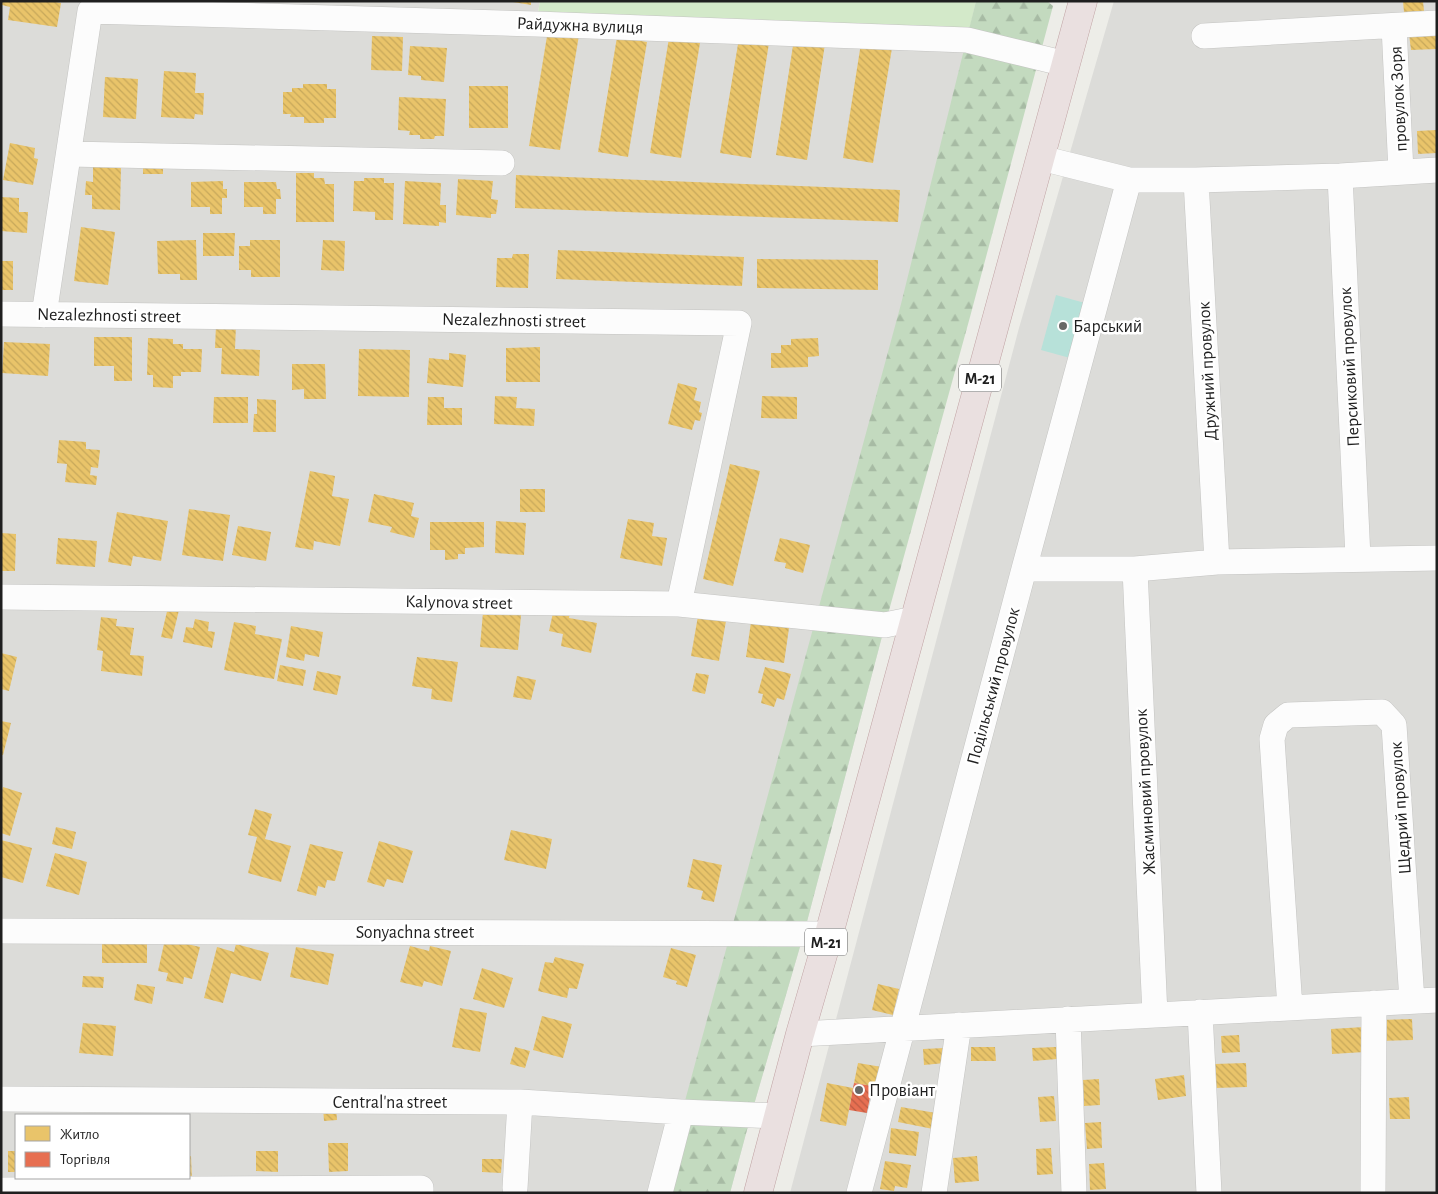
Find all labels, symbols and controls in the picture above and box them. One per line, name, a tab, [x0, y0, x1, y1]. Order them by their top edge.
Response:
street label: Райдужна вулиця	[516, 15, 644, 37]
street label: провулок Зоря	[1387, 46, 1411, 152]
street label: Персиковий провулок	[1337, 286, 1363, 447]
street label: Дружний провулок	[1195, 300, 1221, 441]
street label: Nezalezhnosti street	[37, 306, 181, 326]
street label: Nezalezhnosti street	[442, 311, 586, 331]
place label: Барський	[1073, 318, 1142, 336]
marker: Барський	[1057, 320, 1069, 332]
road number: М-21	[959, 364, 1001, 392]
street label: Kalynova street	[405, 593, 513, 613]
street label: Подільський провулок	[964, 605, 1024, 767]
street label: Жасминовий провулок	[1133, 708, 1159, 875]
street label: Щедрий провулок	[1387, 740, 1415, 875]
street label: Sonyachna street	[356, 924, 475, 942]
road number: М-21	[805, 929, 847, 956]
place label: Провіант	[869, 1082, 936, 1100]
marker: Провіант	[853, 1084, 865, 1096]
street label: Central'na street	[333, 1094, 447, 1112]
legend	[15, 1114, 190, 1179]
text: Житло	[60, 1127, 99, 1142]
text: Торгівля	[60, 1152, 110, 1167]

